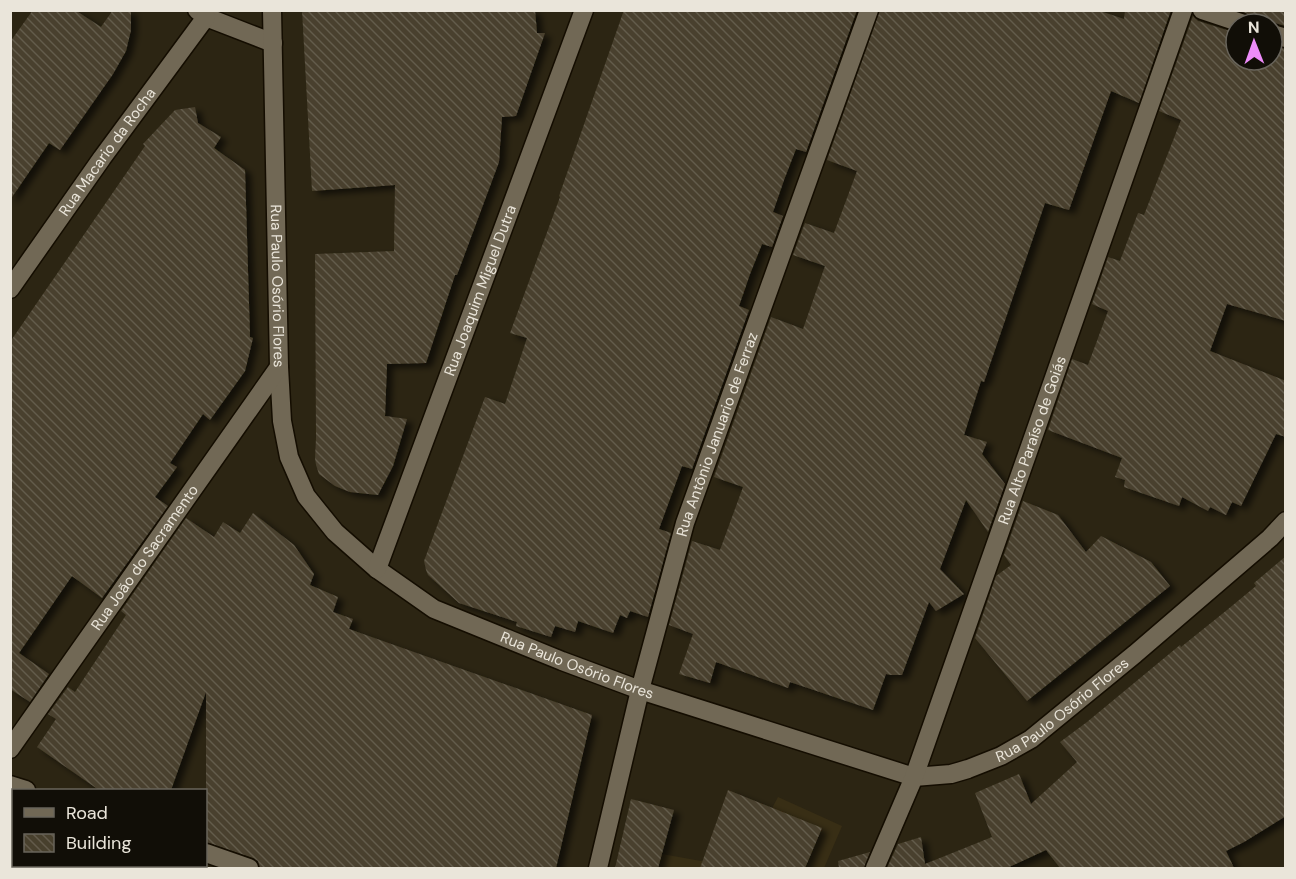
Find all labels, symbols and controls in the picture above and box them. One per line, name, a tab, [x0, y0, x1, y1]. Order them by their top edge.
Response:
north arrow	[1224, 12, 1284, 72]
text: N	[1248, 17, 1260, 38]
street label: Rua Macario da Rocha	[54, 84, 160, 220]
street label: Rua Joaquim Miguel Dutra	[439, 202, 521, 379]
street label: Rua Paulo Osório Flores	[266, 204, 289, 368]
street label: Rua Antônio Januario de Ferraz	[672, 329, 763, 539]
street label: Rua Alto Paraíso de Goiás	[993, 353, 1071, 527]
street label: Rua João do Sacramento	[87, 481, 203, 634]
street label: Rua Paulo Osório Flores	[497, 627, 656, 704]
street label: Rua Paulo Osório Flores	[993, 653, 1133, 767]
legend	[12, 789, 207, 867]
text: Road	[66, 801, 108, 825]
text: Building	[66, 831, 131, 855]

